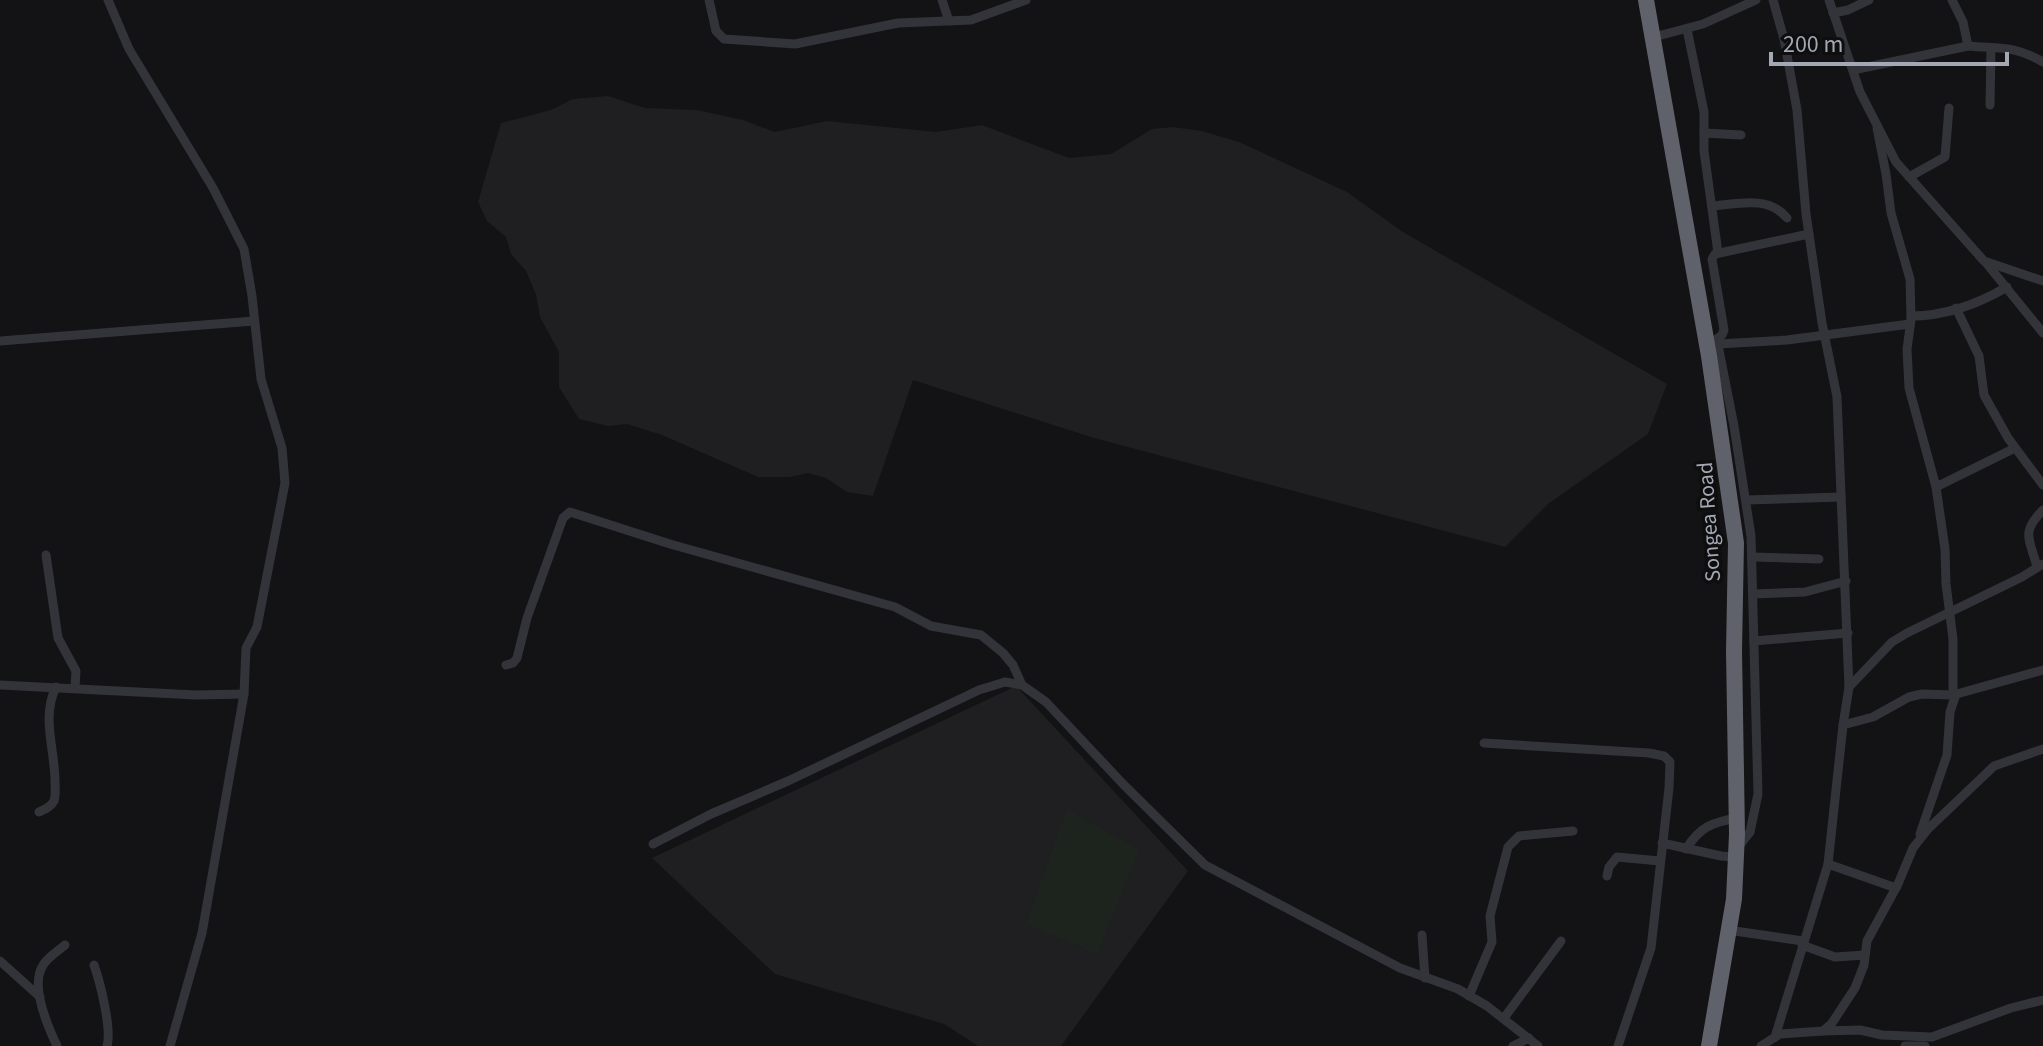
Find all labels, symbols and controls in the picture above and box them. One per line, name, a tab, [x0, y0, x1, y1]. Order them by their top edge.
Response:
scale bar	[1771, 16, 2007, 66]
text: 200 m	[1783, 27, 1843, 62]
street label: Songea Road	[1689, 461, 1729, 583]

